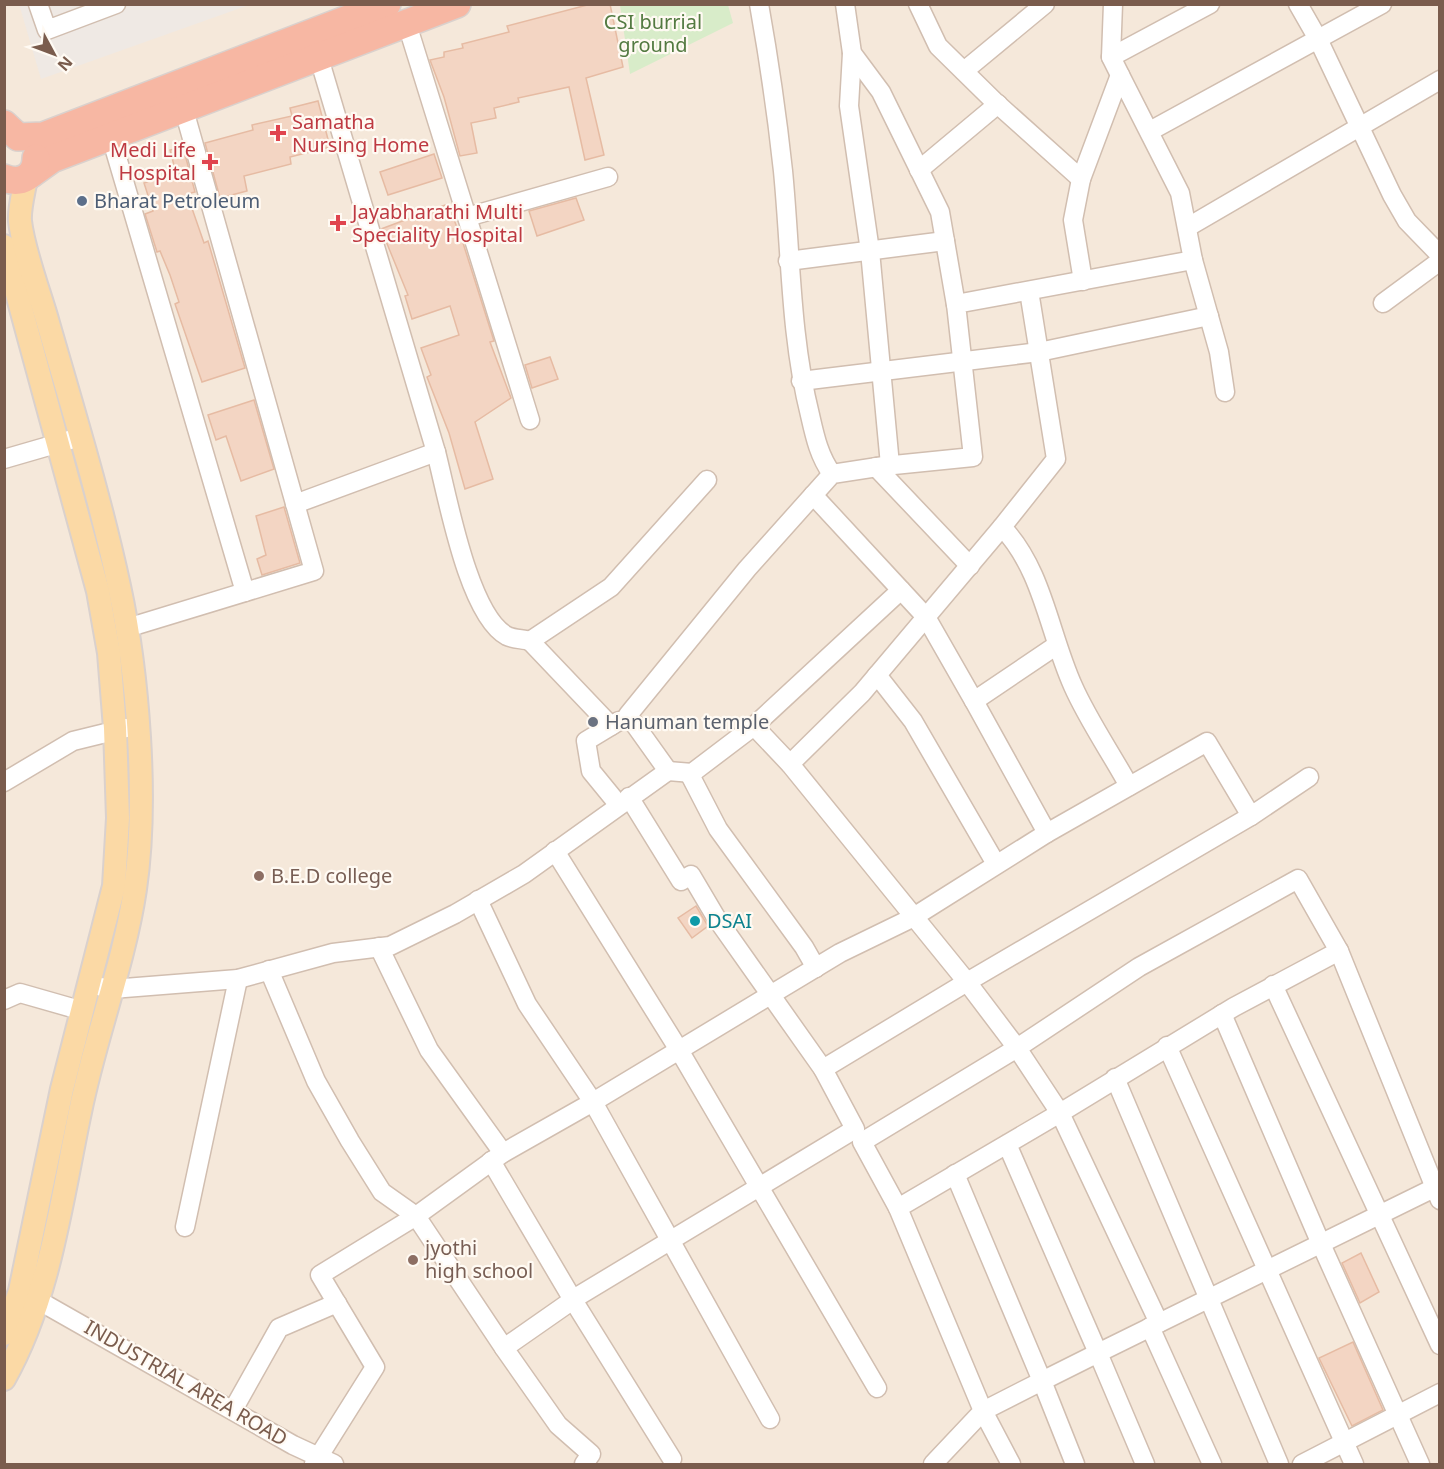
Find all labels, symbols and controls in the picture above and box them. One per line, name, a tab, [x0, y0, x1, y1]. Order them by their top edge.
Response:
park label: CSI burrial ground	[604, 8, 702, 58]
north arrow	[24, 24, 84, 84]
text: N	[53, 52, 78, 76]
place label: Samatha Nursing Home	[292, 108, 429, 158]
marker: Samatha Nursing Home	[269, 124, 287, 142]
place label: Medi Life Hospital	[110, 136, 196, 186]
marker: Medi Life Hospital	[201, 153, 219, 171]
place label: Bharat Petroleum	[94, 187, 260, 214]
marker: Bharat Petroleum	[75, 194, 89, 208]
place label: Jayabharathi Multi Speciality Hospital	[350, 198, 523, 248]
marker: Jayabharathi Multi Speciality Hospital	[329, 214, 347, 232]
place label: Hanuman temple	[605, 708, 769, 735]
marker: Hanuman temple	[586, 715, 600, 729]
place label: B.E.D college	[271, 862, 392, 889]
marker: B.E.D college	[252, 869, 266, 883]
place label: DSAI	[707, 907, 752, 934]
marker: DSAI	[688, 914, 702, 928]
place label: jyothi high school	[423, 1234, 533, 1284]
marker: jyothi high school	[406, 1253, 420, 1267]
street label: INDUSTRIAL AREA ROAD	[80, 1313, 293, 1452]

